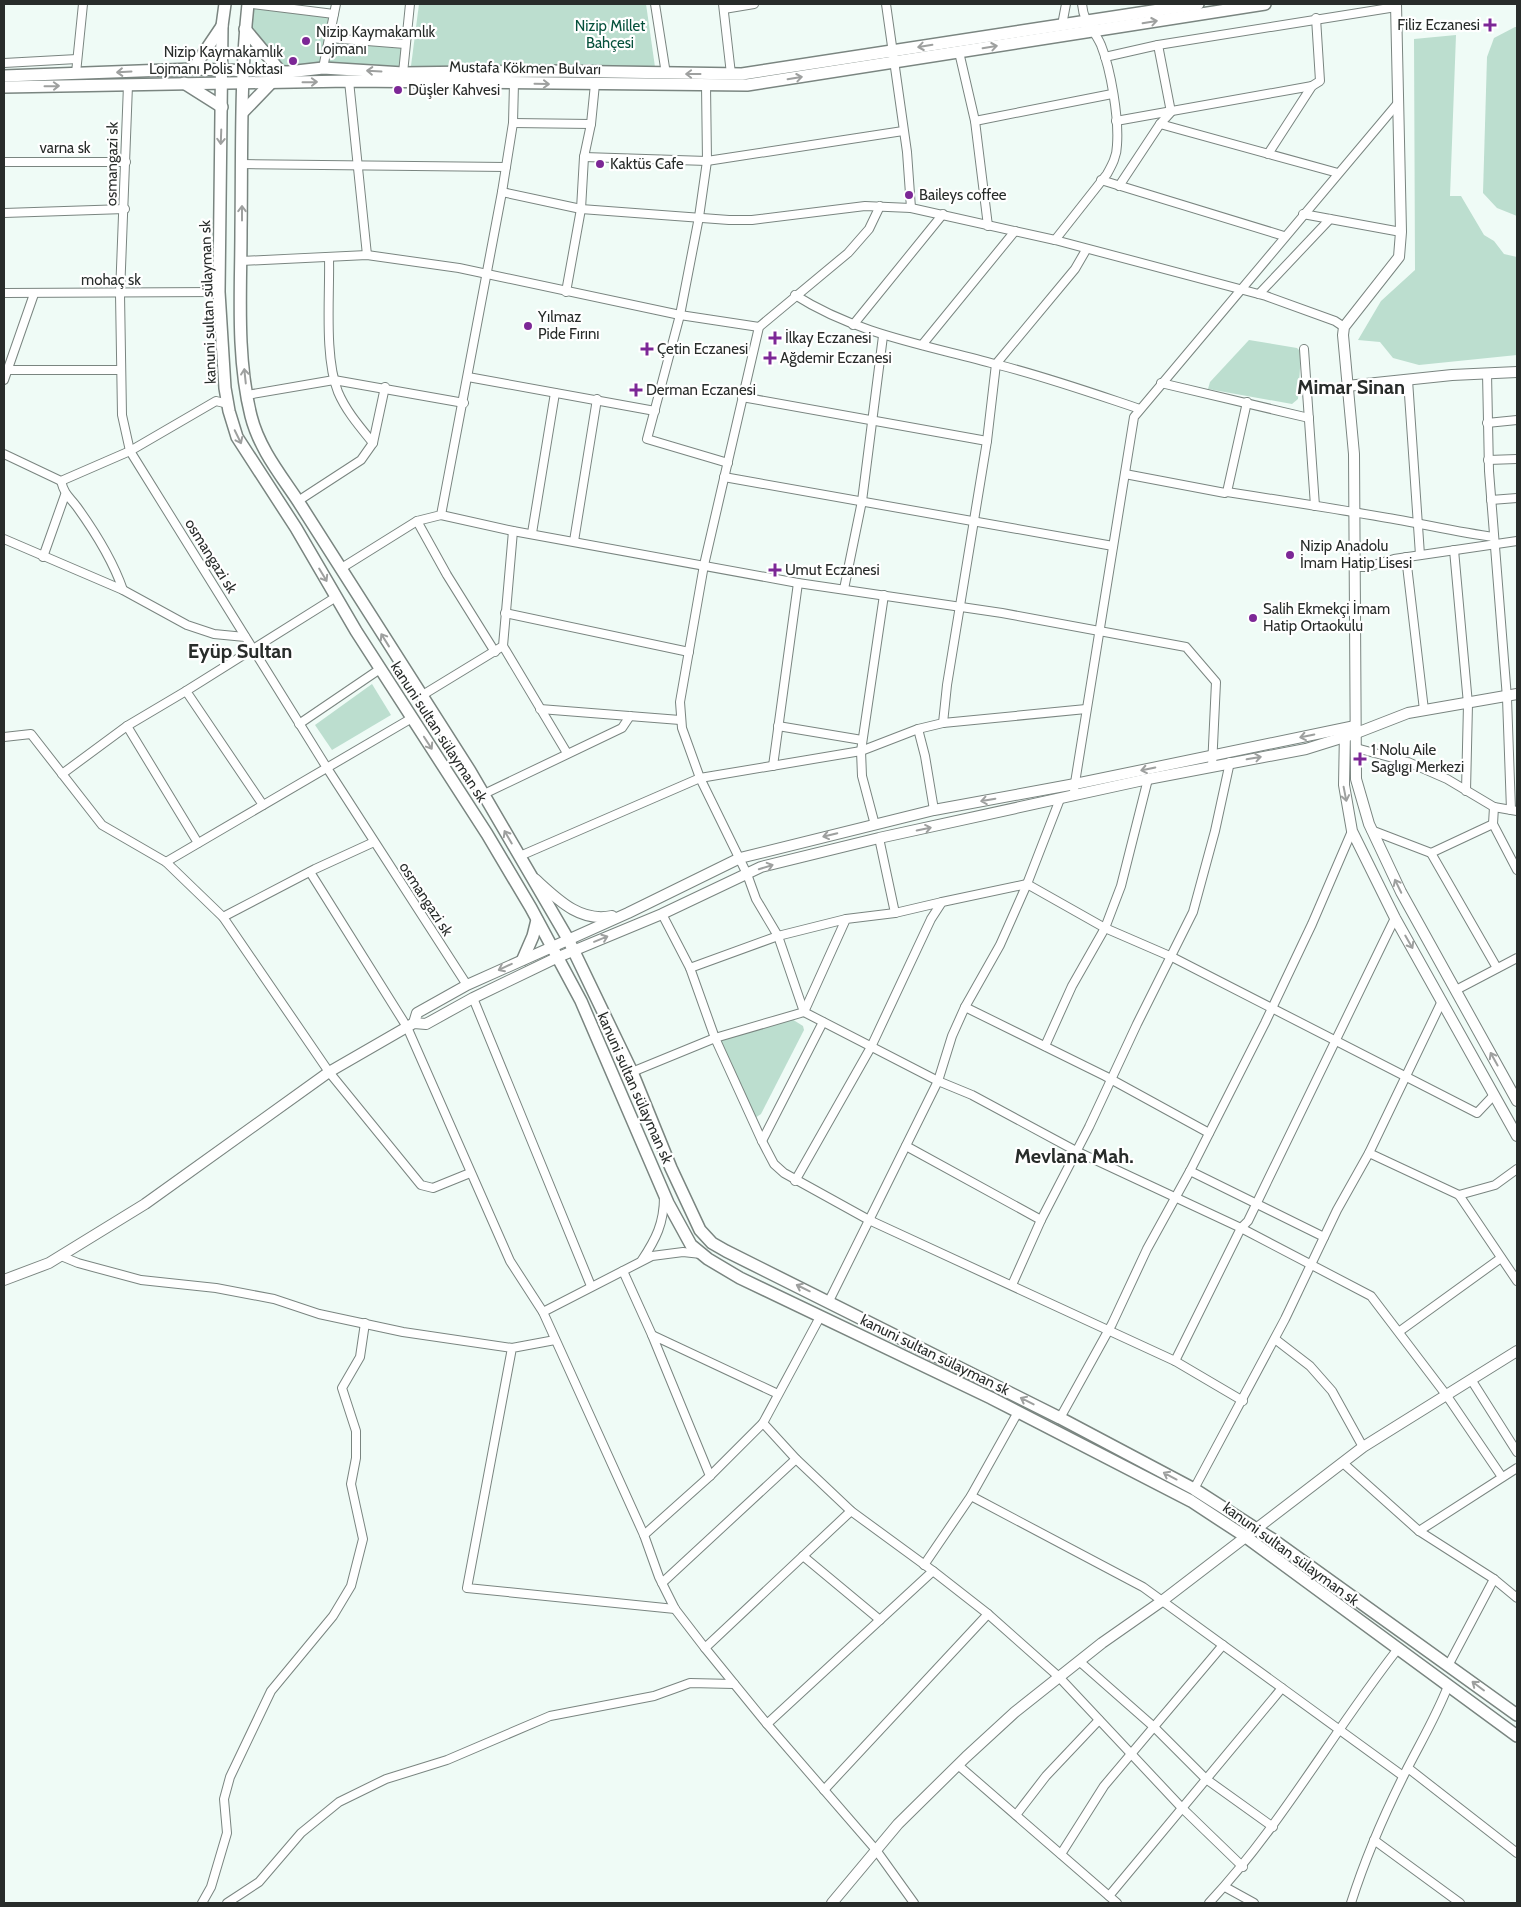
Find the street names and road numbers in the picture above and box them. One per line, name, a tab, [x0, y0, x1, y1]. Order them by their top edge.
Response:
street label: Mustafa Kökmen Bulvarı	[449, 58, 601, 78]
street label: osmangazi sk	[102, 121, 122, 206]
street label: varna sk	[39, 139, 91, 157]
street label: kanuni sultan sülayman sk	[196, 220, 220, 384]
street label: mohaç sk	[81, 271, 141, 289]
street label: osmangazi sk	[181, 515, 241, 597]
street label: kanuni sultan sülayman sk	[387, 658, 491, 806]
street label: osmangazi sk	[395, 859, 457, 940]
street label: kanuni sultan sülayman sk	[593, 1010, 677, 1167]
street label: kanuni sultan sülayman sk	[857, 1311, 1013, 1399]
street label: kanuni sultan sülayman sk	[1219, 1499, 1363, 1610]

